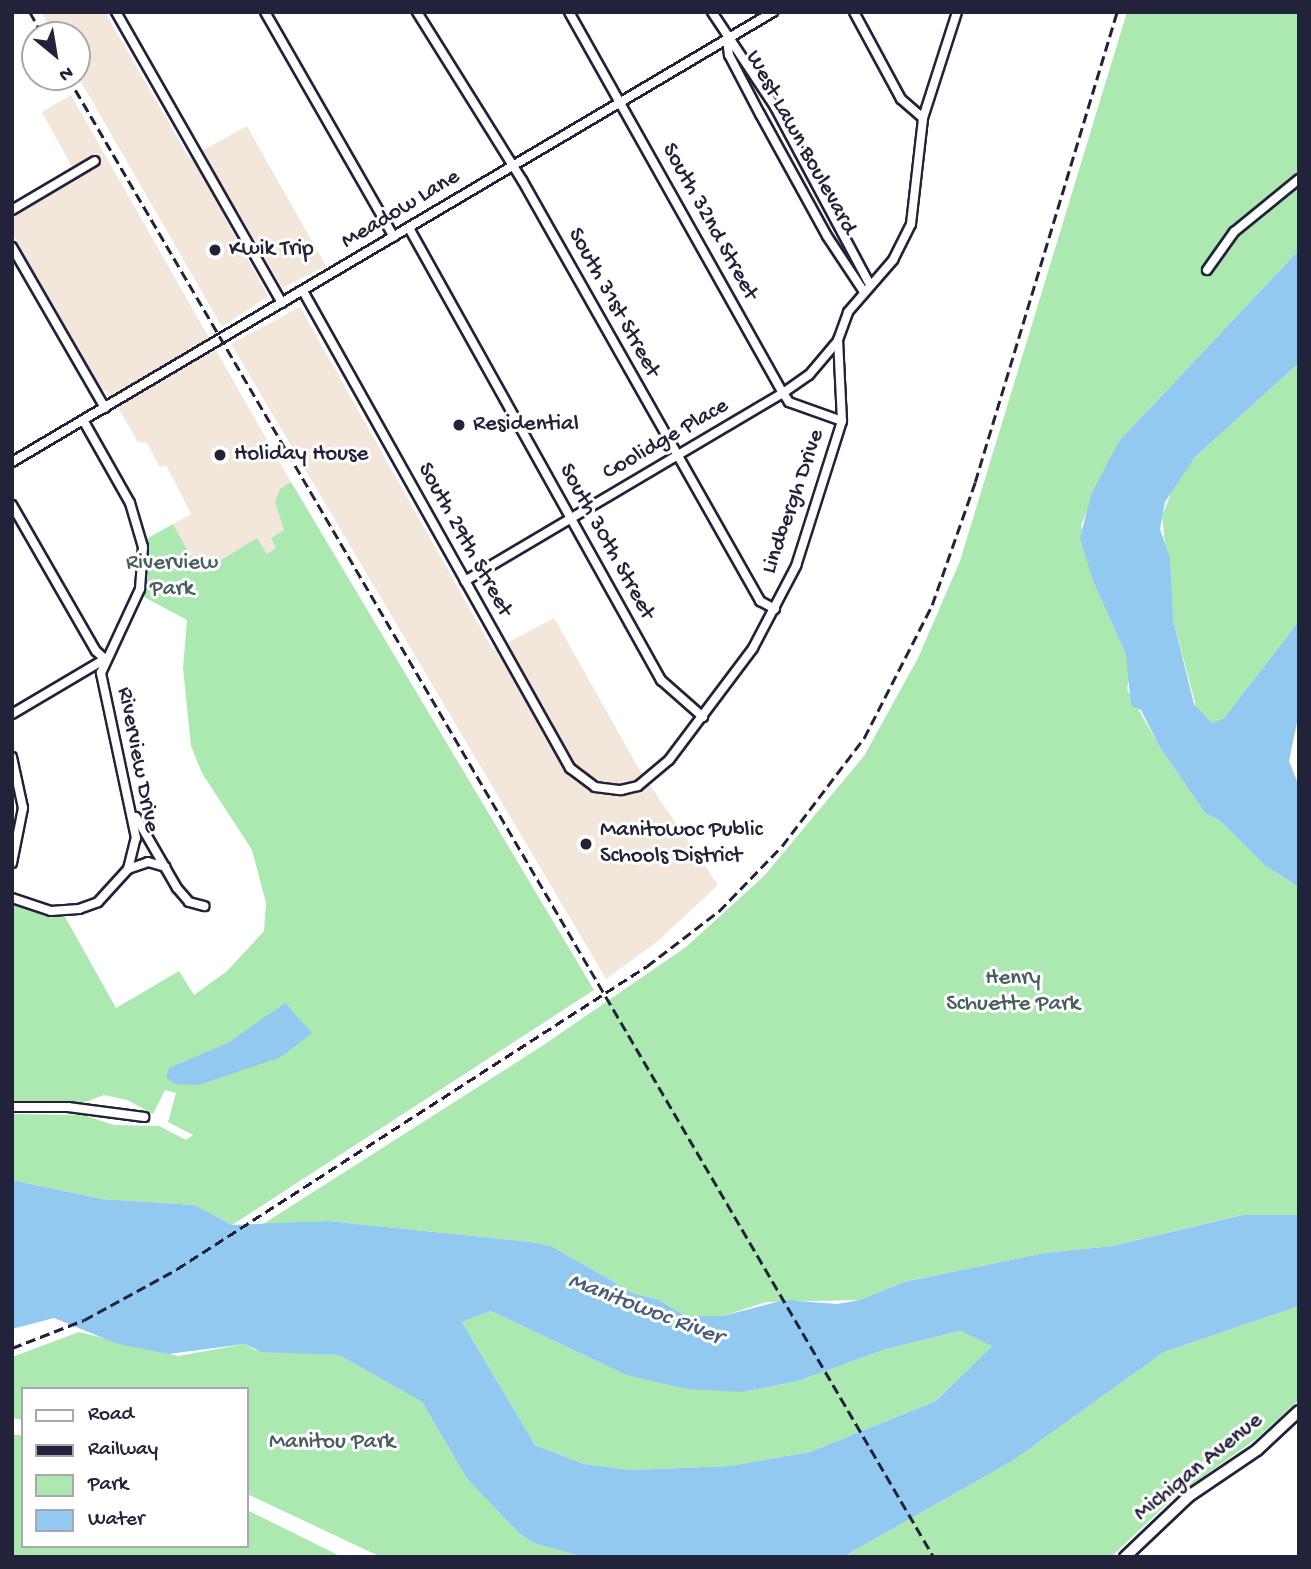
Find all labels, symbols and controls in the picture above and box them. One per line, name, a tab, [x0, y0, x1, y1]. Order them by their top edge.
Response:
north arrow	[21, 21, 91, 91]
street label: West Lawn Boulevard	[738, 46, 862, 240]
text: N	[55, 60, 77, 86]
street label: South 32nd Street	[655, 139, 763, 305]
street label: Meadow Lane	[337, 164, 465, 256]
street label: South 31st Street	[561, 224, 665, 382]
place label: Kwik Trip	[229, 236, 313, 264]
marker: Kwik Trip	[207, 242, 223, 258]
street label: Coolidge Place	[598, 393, 734, 487]
place label: Residential	[473, 411, 579, 439]
marker: Residential	[451, 417, 467, 433]
street label: Lindbergh Drive	[756, 426, 832, 578]
place label: Holiday House	[234, 441, 368, 469]
marker: Holiday House	[212, 447, 228, 463]
street label: South 29th Street	[410, 458, 518, 622]
street label: South 30th Street	[552, 459, 660, 625]
park label: Riverview Park	[126, 550, 218, 604]
street label: Riverview Drive	[109, 685, 165, 835]
place label: Manitowoc Public Schools District	[600, 817, 762, 871]
marker: Manitowoc Public Schools District	[578, 836, 594, 852]
park label: Henry Schuette Park	[946, 965, 1080, 1019]
water label: Manitowoc River	[564, 1267, 726, 1353]
legend	[21, 1387, 248, 1548]
text: Road	[88, 1403, 134, 1428]
street label: Michigan Avenue	[1129, 1408, 1269, 1528]
park label: Manitou Park	[269, 1429, 395, 1457]
text: Railway	[88, 1438, 158, 1463]
text: Park	[88, 1473, 128, 1498]
text: Water	[88, 1508, 144, 1533]

